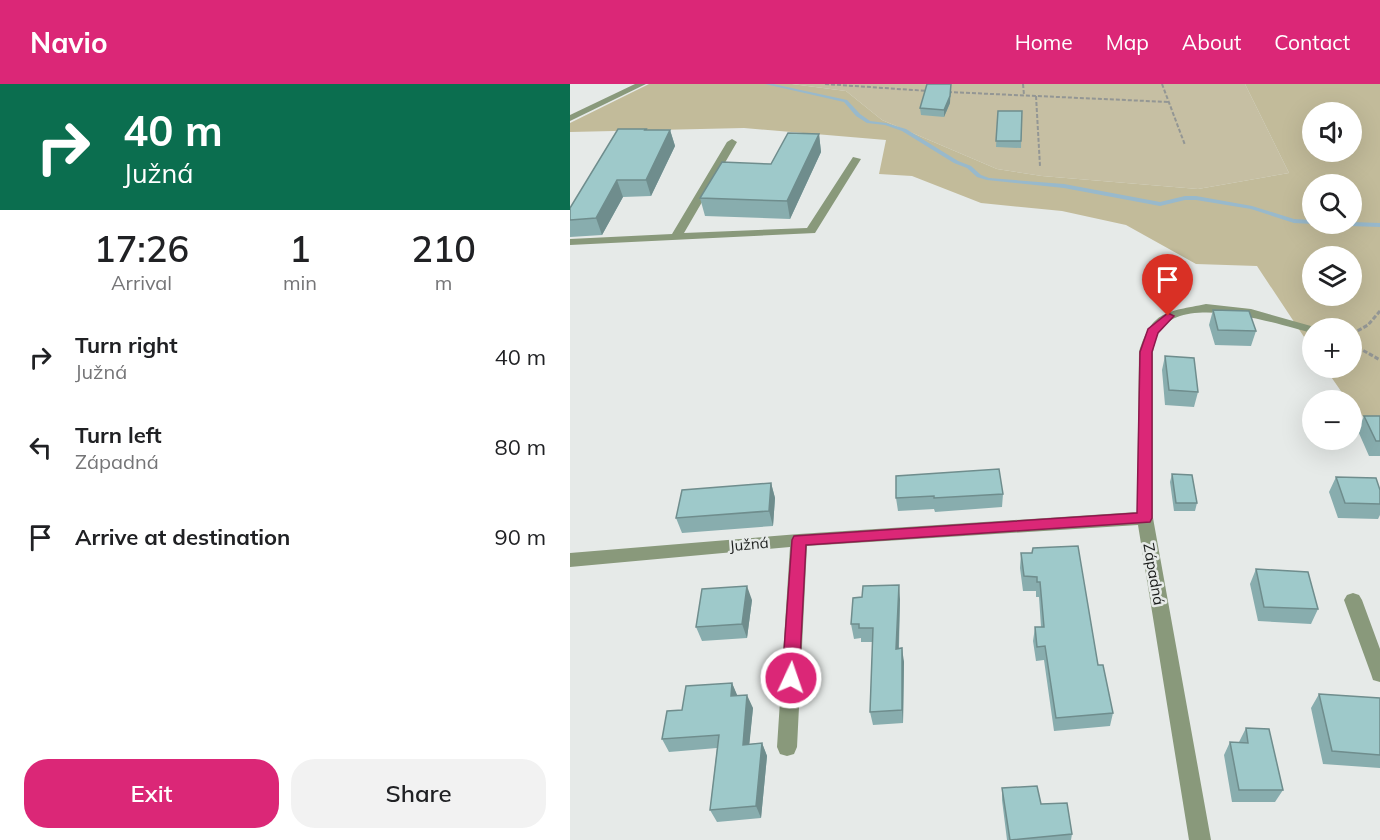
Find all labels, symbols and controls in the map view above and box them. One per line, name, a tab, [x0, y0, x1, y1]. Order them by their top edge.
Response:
text: Navio	[30, 25, 107, 60]
text: Home	[1015, 29, 1073, 55]
text: Map	[1106, 29, 1149, 55]
text: About	[1182, 29, 1241, 55]
text: Contact	[1274, 29, 1350, 55]
map controls	[1302, 102, 1362, 450]
button: sound	[1302, 102, 1362, 162]
text: 40 m	[123, 104, 223, 157]
icon: right	[24, 108, 102, 186]
text: Južná	[123, 156, 194, 190]
button: search	[1302, 174, 1362, 234]
text: 17:26	[94, 226, 189, 271]
text: 1	[289, 226, 311, 271]
text: 210	[411, 226, 476, 271]
button: layers	[1302, 246, 1362, 306]
pin	[1142, 254, 1193, 316]
icon: arrive	[1151, 263, 1184, 296]
text: Arrival	[111, 270, 172, 295]
text: min	[283, 270, 317, 295]
text: m	[435, 270, 452, 295]
button: +	[1302, 318, 1362, 378]
text: Turn right	[75, 331, 178, 359]
icon: right	[24, 341, 57, 374]
text: 40 m	[495, 343, 546, 371]
text: Južná	[75, 359, 127, 384]
button: −	[1302, 390, 1362, 450]
text: Turn left	[75, 421, 162, 449]
icon: left	[24, 431, 57, 464]
text: 80 m	[495, 433, 546, 461]
text: Západná	[75, 449, 159, 474]
icon: arrive	[24, 521, 57, 554]
text: Arrive at destination	[75, 523, 290, 551]
text: 90 m	[495, 523, 546, 551]
street label: Južná	[729, 533, 769, 555]
street label: Západná	[1139, 541, 1169, 607]
position arrow	[759, 646, 823, 710]
button: Exit	[24, 759, 279, 828]
button: Share	[291, 759, 546, 828]

